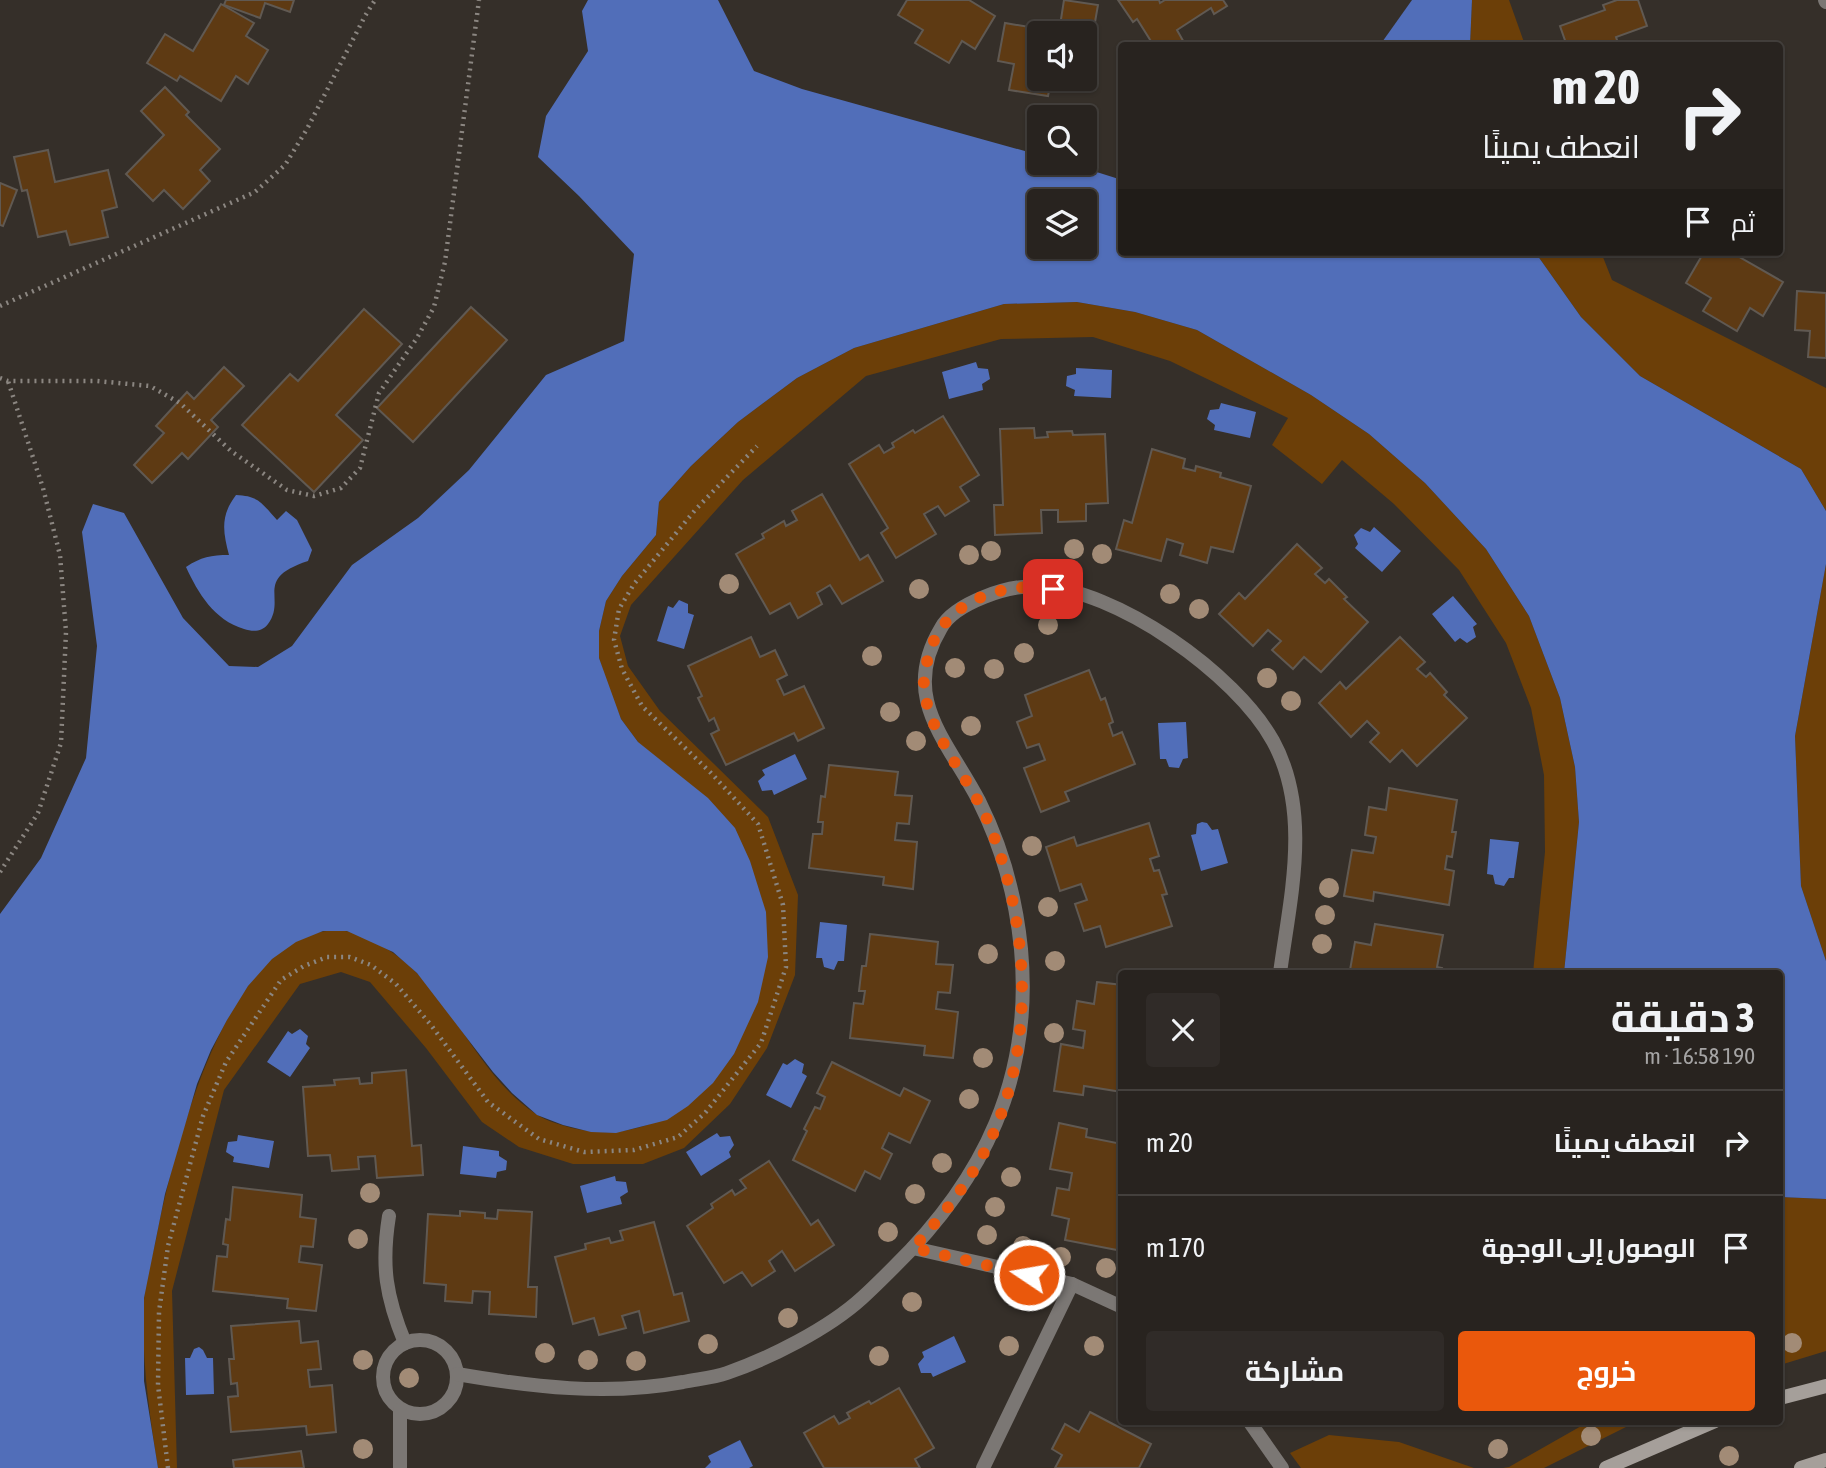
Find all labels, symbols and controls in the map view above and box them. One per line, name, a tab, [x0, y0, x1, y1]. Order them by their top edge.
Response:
map controls	[1027, 21, 1097, 259]
button: sound	[1027, 21, 1097, 91]
text: 20 m	[1552, 58, 1640, 114]
icon: right	[1664, 70, 1755, 161]
button: search	[1027, 105, 1097, 175]
text: انعطف يمينًا	[1482, 128, 1640, 165]
button: layers	[1027, 189, 1097, 259]
icon: arrive	[1679, 203, 1717, 241]
text: ثم	[1731, 208, 1755, 238]
pin	[1023, 559, 1083, 619]
icon: arrive	[1034, 570, 1072, 608]
button: close	[1146, 993, 1220, 1067]
text: 3 دقيقة	[1611, 993, 1755, 1041]
text: 190 m · 16:58	[1644, 1043, 1755, 1069]
icon: right	[1717, 1124, 1755, 1162]
text: 20 m	[1146, 1128, 1193, 1158]
text: انعطف يمينًا	[1554, 1128, 1696, 1158]
icon: arrive	[1717, 1229, 1755, 1267]
text: 170 m	[1146, 1233, 1205, 1263]
text: الوصول إلى الوجهة	[1482, 1233, 1696, 1263]
position arrow	[992, 1238, 1066, 1312]
button: مشاركة	[1146, 1331, 1444, 1411]
button: خروج	[1458, 1331, 1755, 1411]

